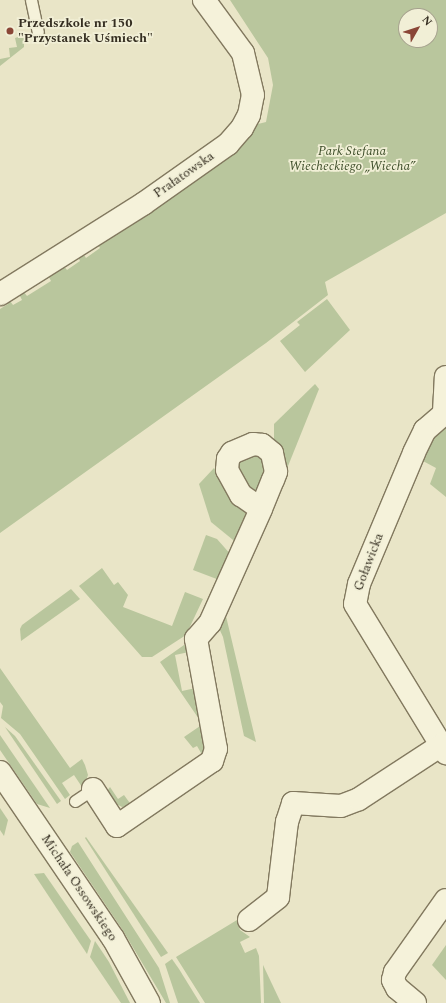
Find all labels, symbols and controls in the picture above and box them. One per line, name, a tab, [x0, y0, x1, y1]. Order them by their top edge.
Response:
north arrow	[398, 8, 438, 48]
text: N	[417, 12, 436, 30]
place label: Przedszkole nr 150 "Przystanek Uśmiech"	[18, 16, 153, 47]
marker: Przedszkole nr 150 "Przystanek Uśmiech"	[5, 26, 15, 36]
park label: Park Stefana Wiecheckiego „Wiecha”	[289, 144, 415, 175]
street label: Prałatowska	[151, 148, 217, 202]
street label: Goławicka	[351, 531, 387, 593]
street label: Michała Ossowskiego	[37, 832, 121, 944]

